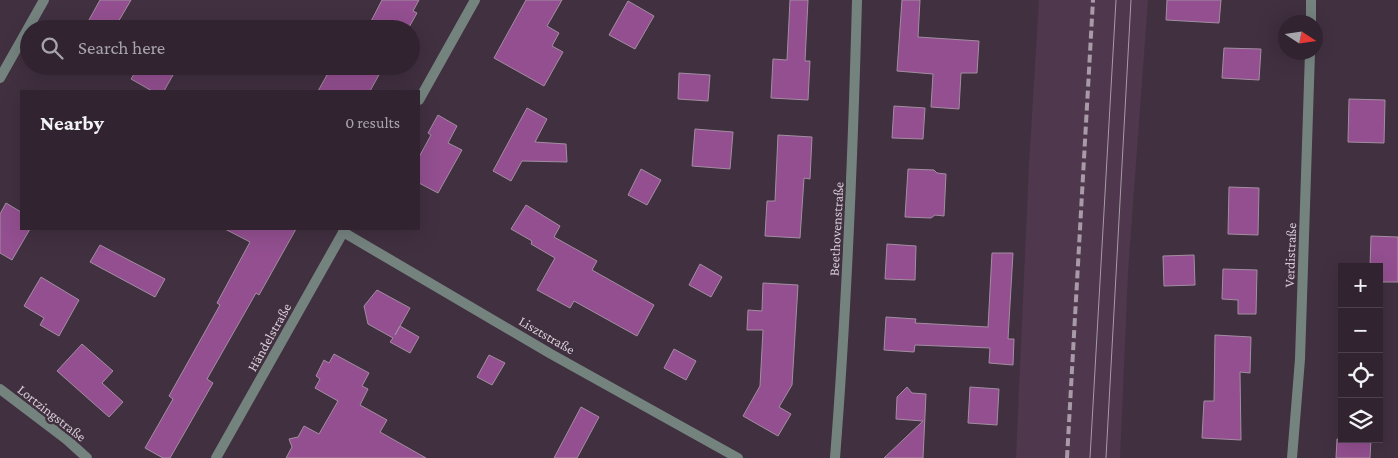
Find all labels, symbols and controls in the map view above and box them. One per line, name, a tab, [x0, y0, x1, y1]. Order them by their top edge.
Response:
north arrow	[1278, 15, 1323, 60]
search box	[20, 20, 420, 75]
icon: search	[38, 34, 66, 62]
text: Search here	[78, 37, 165, 58]
text: Nearby	[40, 111, 104, 135]
text: 0 results	[345, 114, 400, 131]
street label: Beethovenstraße	[826, 181, 846, 277]
street label: Verdistraße	[1281, 222, 1299, 288]
map controls	[1338, 263, 1383, 443]
button: +	[1338, 263, 1383, 308]
street label: Händelstraße	[244, 300, 294, 374]
button: −	[1338, 308, 1383, 353]
street label: Lisztstraße	[516, 313, 578, 357]
button: locate	[1338, 353, 1383, 398]
street label: Lortzingstraße	[15, 381, 89, 445]
button: layers	[1338, 398, 1383, 443]

